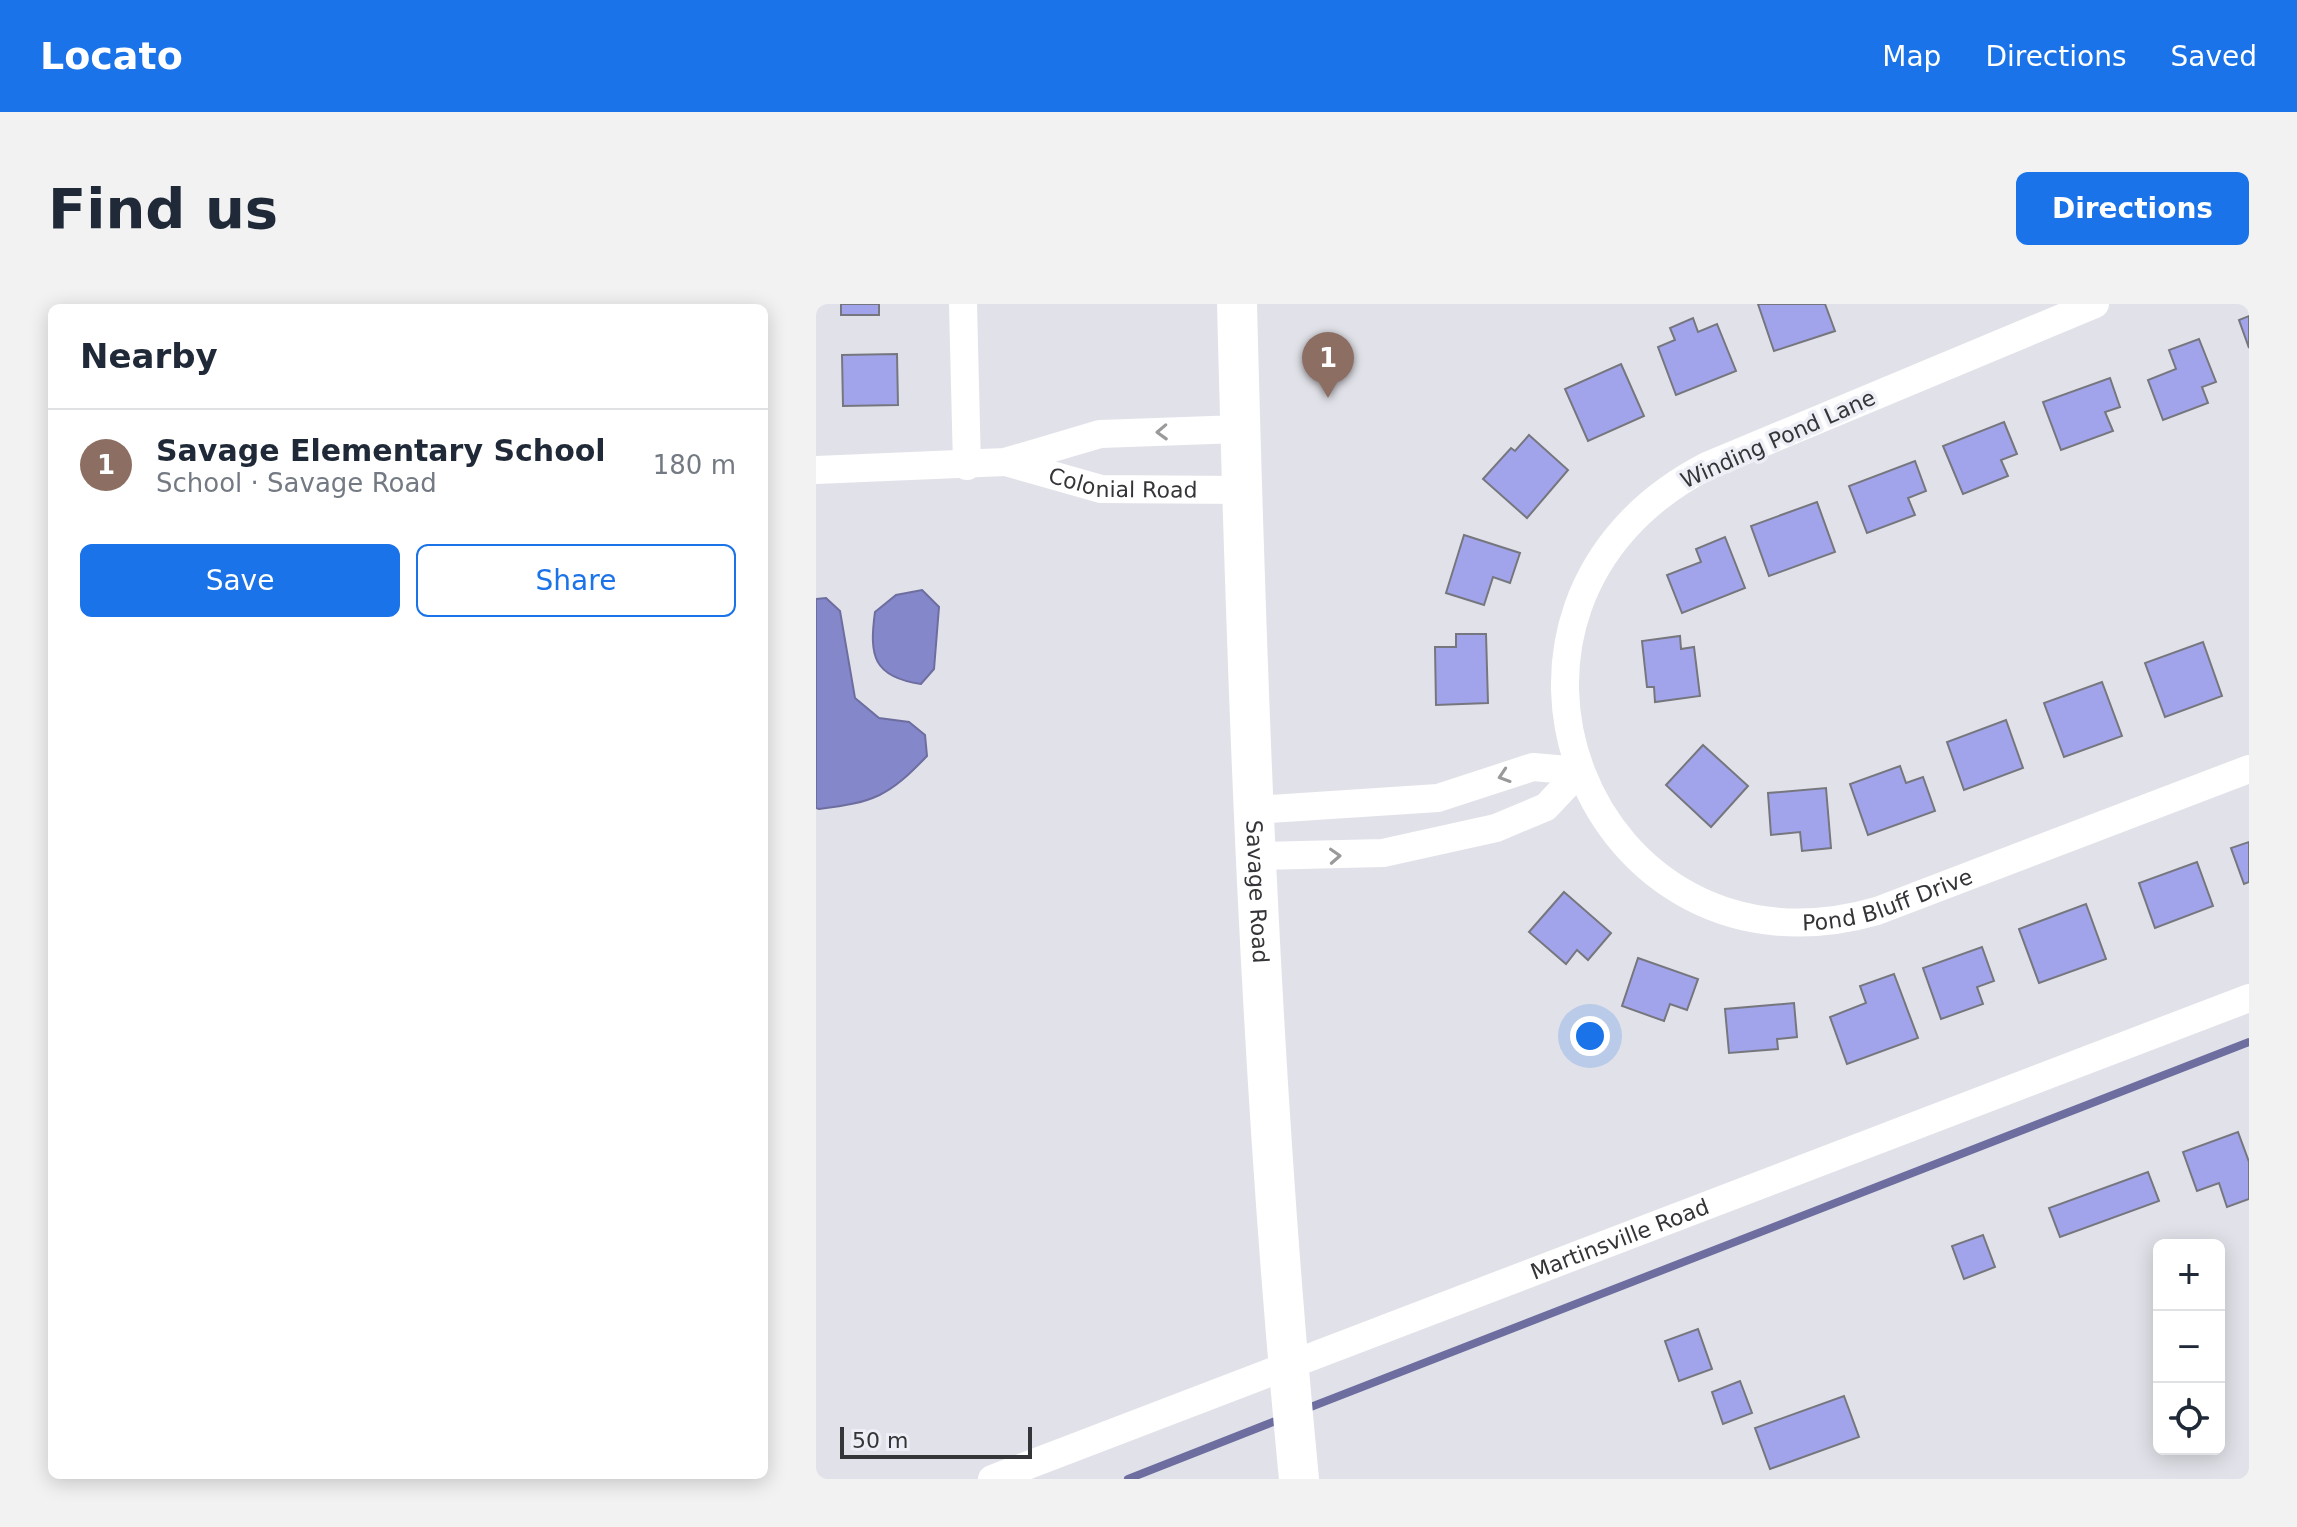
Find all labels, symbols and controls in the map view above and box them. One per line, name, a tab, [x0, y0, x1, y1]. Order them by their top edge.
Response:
text: Locato	[40, 34, 183, 78]
text: Map	[1882, 40, 1941, 73]
text: Directions	[1985, 40, 2126, 73]
text: Saved	[2170, 40, 2257, 73]
button: Directions	[2016, 172, 2249, 245]
text: Find us	[48, 176, 278, 241]
pin: 1	[1302, 332, 1354, 398]
text: Nearby	[80, 336, 218, 376]
street label: Winding Pond Lane	[1677, 385, 1879, 493]
one-way arrow	[1155, 424, 1168, 441]
text: Savage Elementary School	[156, 433, 606, 468]
text: 1	[97, 450, 115, 480]
text: 180 m	[653, 450, 736, 480]
street label: Colonial Road	[1046, 462, 1198, 502]
text: School · Savage Road	[156, 468, 437, 498]
button: Save	[80, 544, 400, 617]
button: Share	[416, 544, 736, 617]
one-way arrow	[1498, 767, 1512, 783]
street label: Savage Road	[1242, 819, 1274, 964]
one-way arrow	[1329, 847, 1342, 864]
street label: Pond Bluff Drive	[1802, 863, 1976, 935]
your location	[1570, 1016, 1610, 1056]
street label: Martinsville Road	[1527, 1193, 1712, 1284]
map controls	[2153, 1239, 2225, 1455]
button: +	[2153, 1239, 2225, 1311]
button: −	[2153, 1311, 2225, 1383]
button: locate	[2153, 1383, 2225, 1455]
scale bar	[840, 1423, 1032, 1459]
text: 50 m	[852, 1428, 908, 1453]

